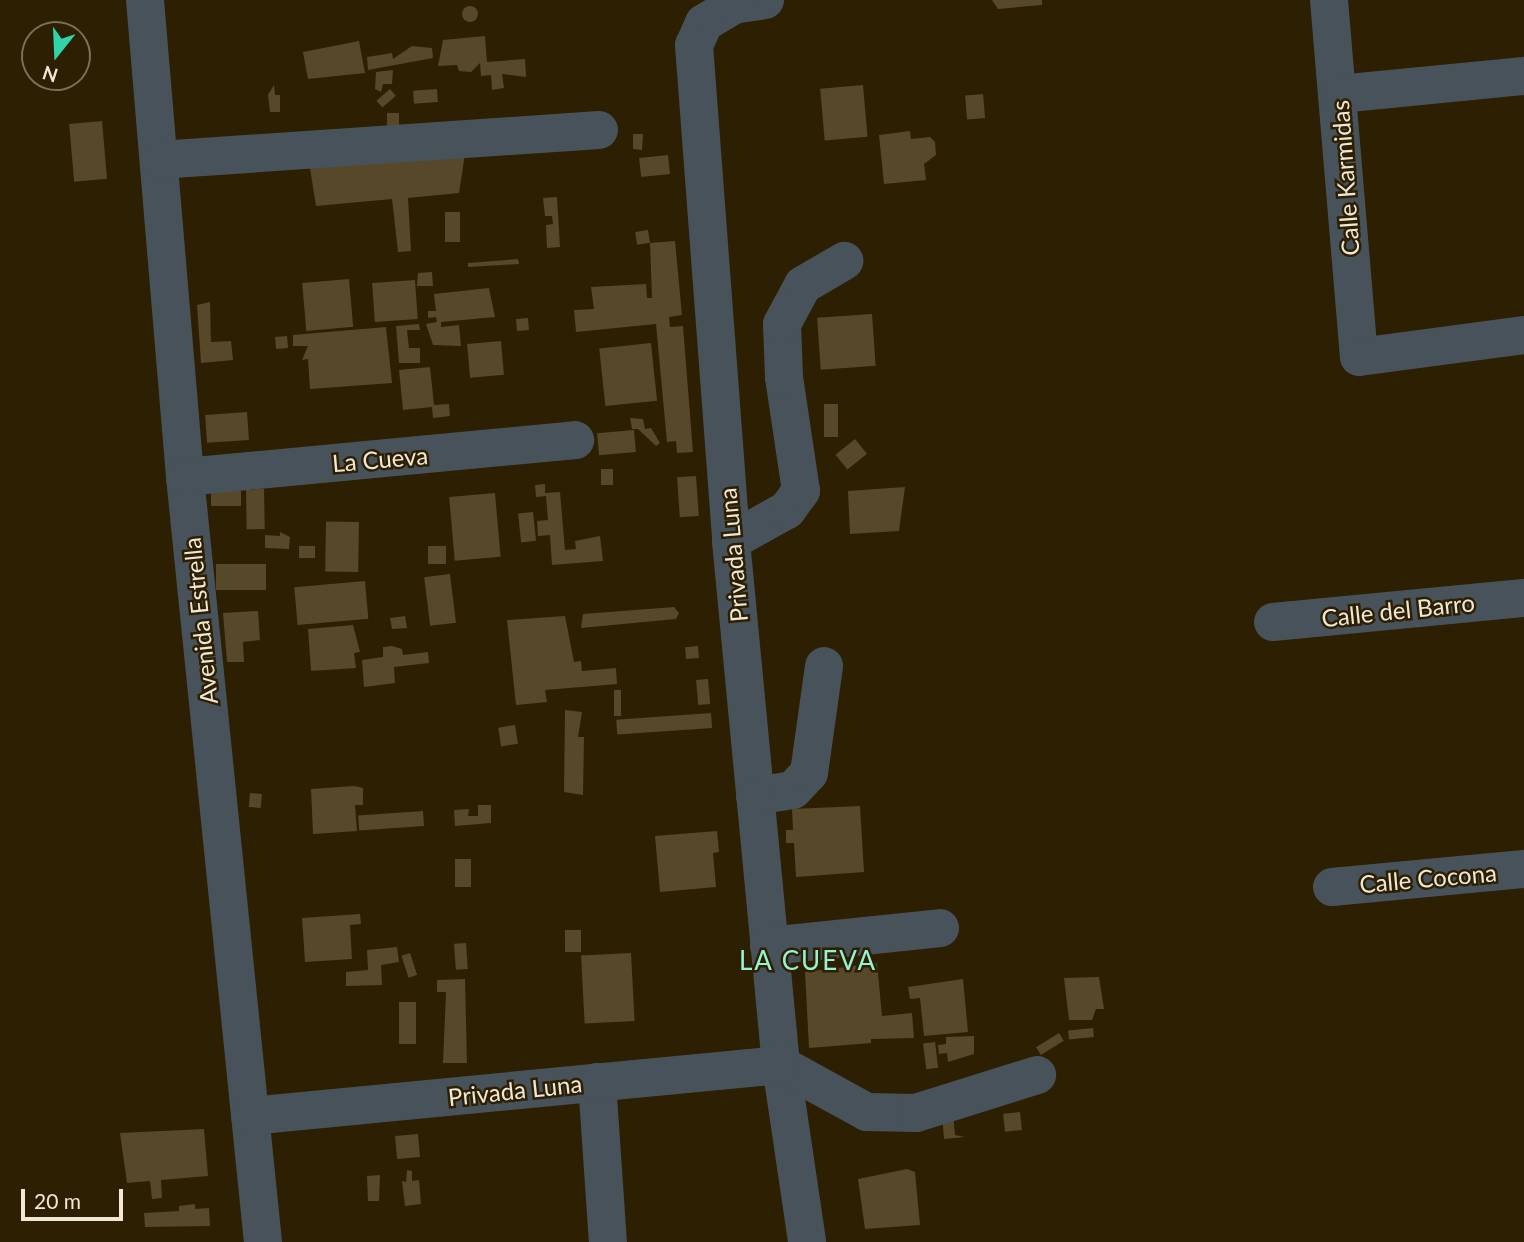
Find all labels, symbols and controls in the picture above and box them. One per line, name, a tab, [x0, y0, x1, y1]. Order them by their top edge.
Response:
north arrow	[21, 21, 91, 91]
text: N	[39, 61, 60, 88]
street label: Calle Karmidas	[1325, 99, 1365, 257]
street label: La Cueva	[331, 440, 429, 478]
street label: Privada Luna	[713, 487, 753, 623]
street label: Avenida Estrella	[177, 536, 223, 706]
street label: Calle del Barro	[1320, 588, 1476, 632]
street label: Calle Cocona	[1358, 858, 1498, 898]
district label: LA CUEVA	[740, 945, 876, 977]
street label: Privada Luna	[447, 1069, 583, 1111]
scale bar	[24, 1176, 126, 1220]
text: 20 m	[34, 1188, 81, 1213]

